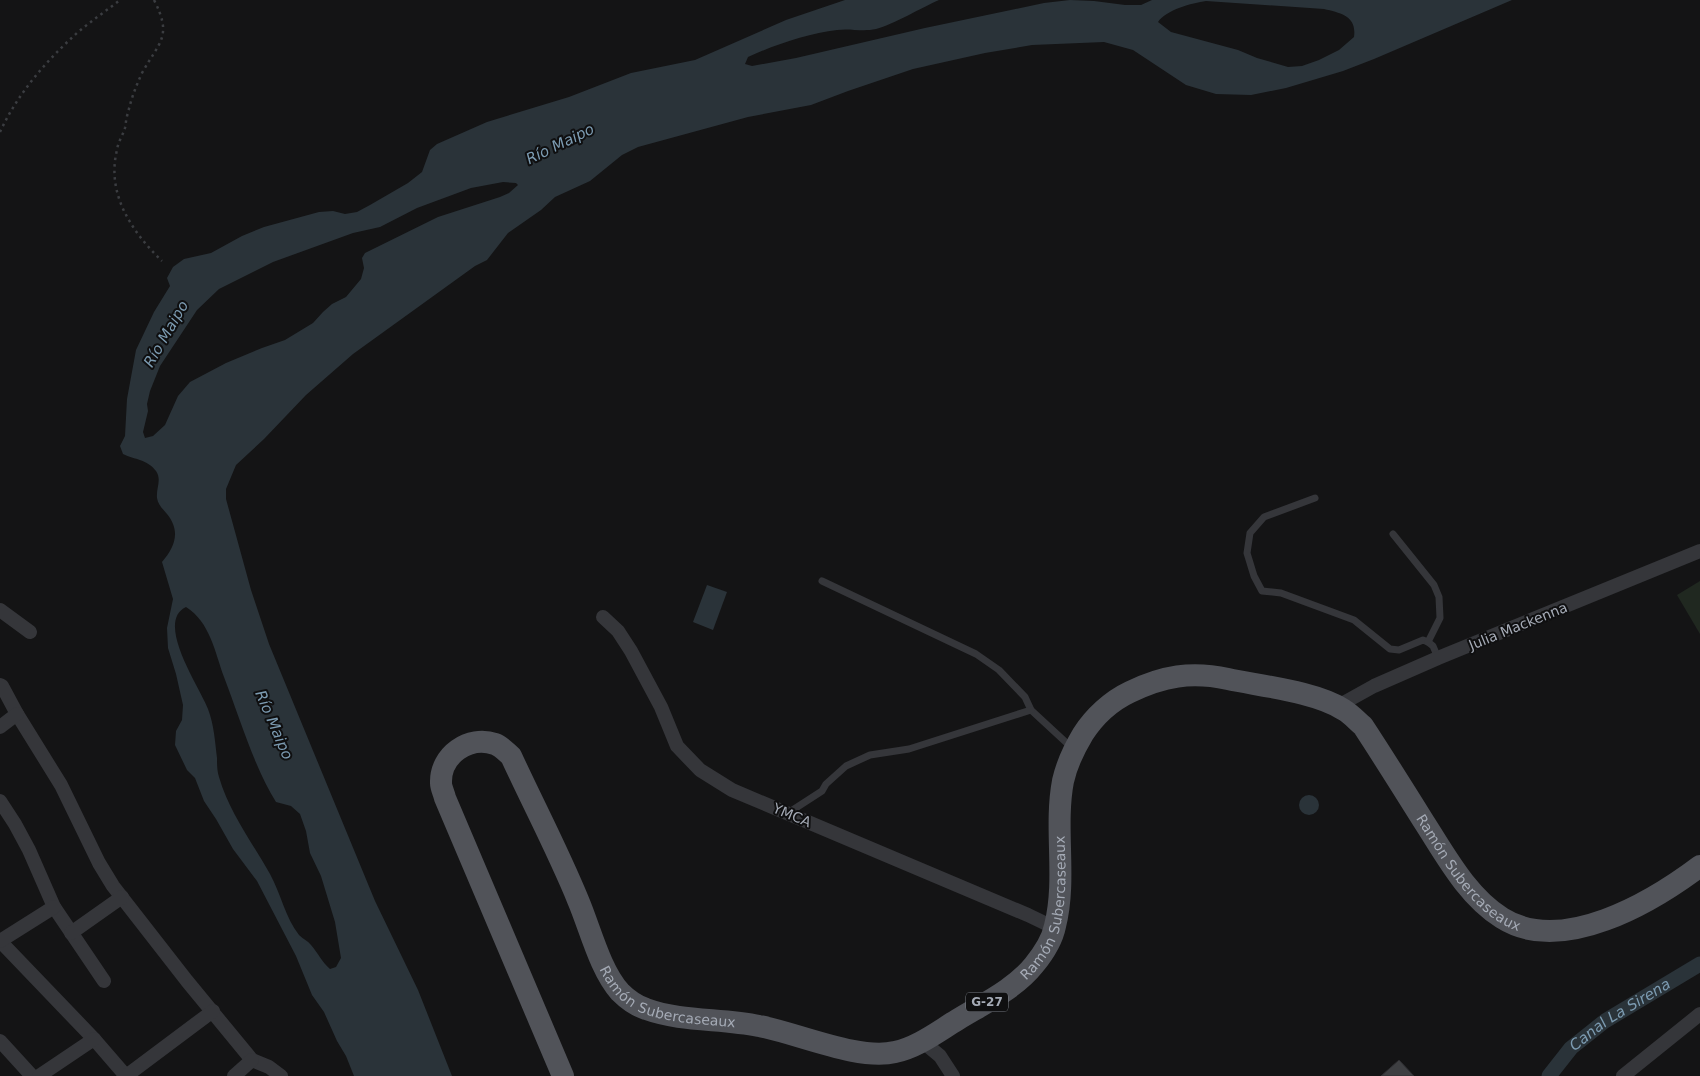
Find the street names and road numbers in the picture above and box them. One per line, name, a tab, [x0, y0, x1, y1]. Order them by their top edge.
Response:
street label: Julia Mackenna	[1466, 599, 1570, 653]
street label: YMCA	[770, 799, 814, 830]
street label: Ramón Subercaseaux	[1413, 811, 1523, 934]
street label: Ramón Subercaseaux	[1017, 835, 1068, 983]
street label: Ramón Subercaseaux	[597, 963, 736, 1030]
road number: G-27	[966, 992, 1008, 1012]

